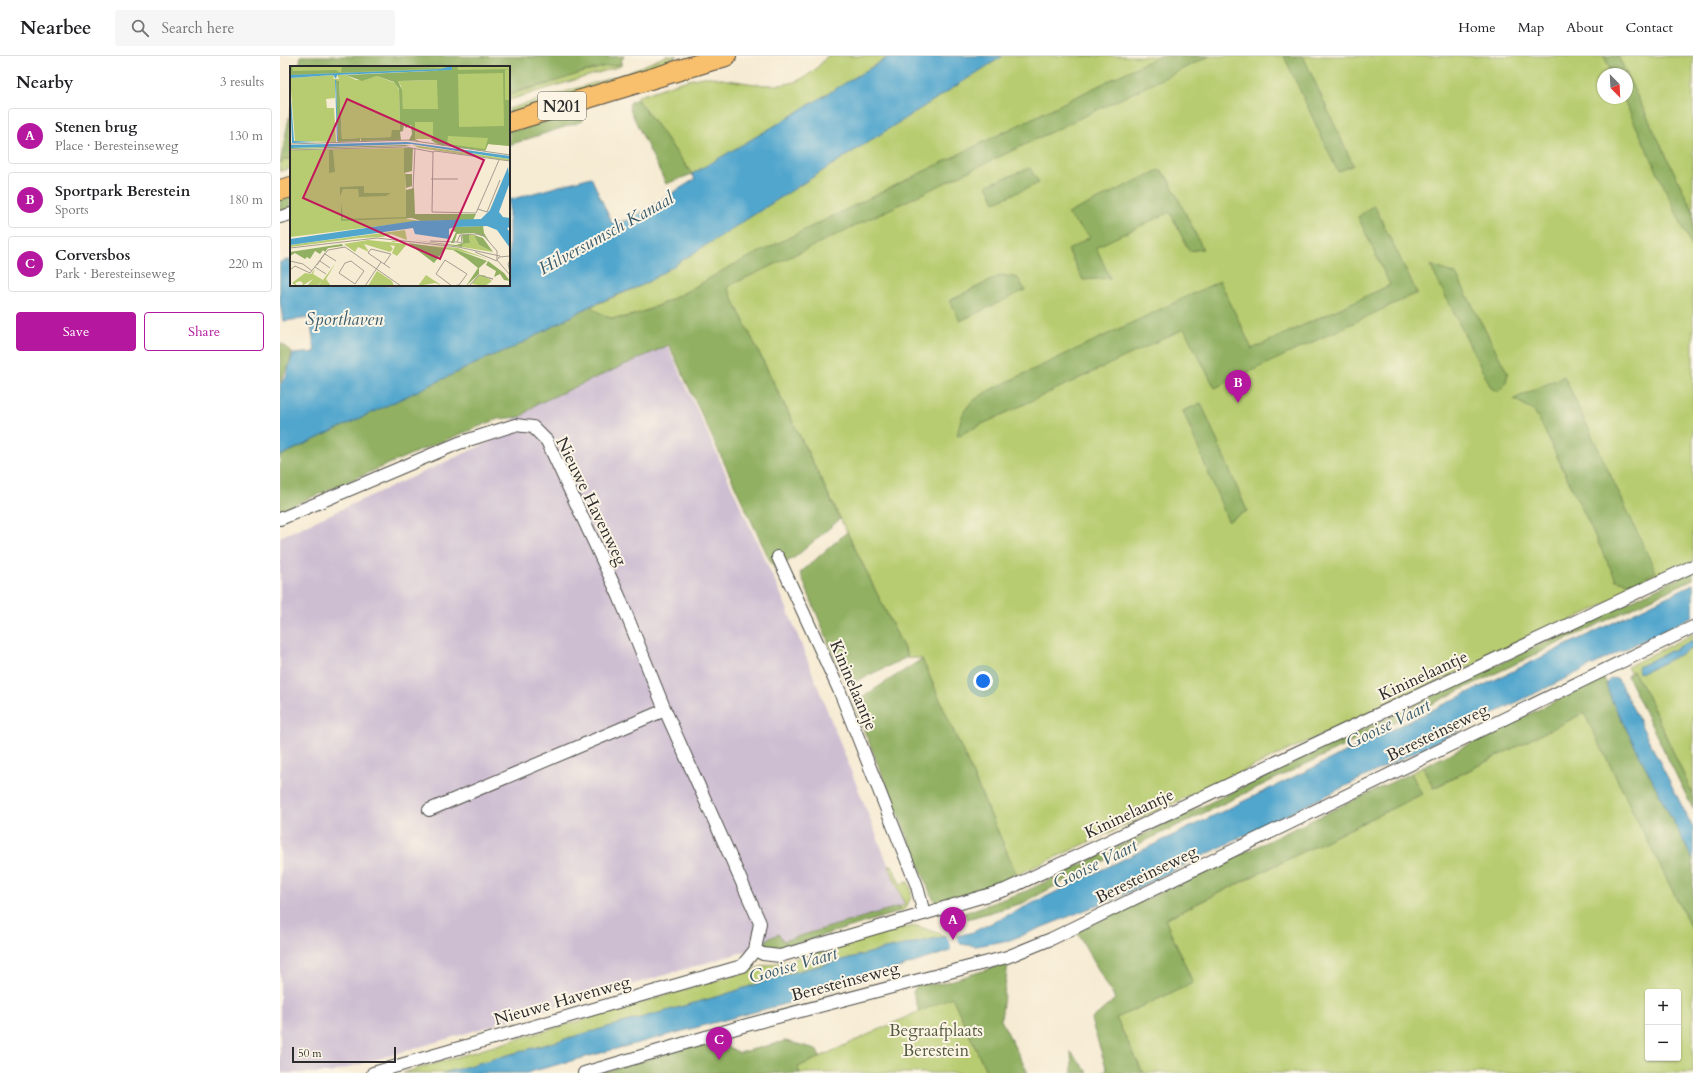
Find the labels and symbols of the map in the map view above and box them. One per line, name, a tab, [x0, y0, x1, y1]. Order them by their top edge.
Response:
inset map	[290, 66, 510, 286]
north arrow	[1597, 68, 1633, 104]
road number: N201	[538, 92, 586, 120]
water label: Hilversumsch Kanaal	[534, 185, 679, 281]
water label: Sporthaven	[305, 307, 383, 332]
pin: B	[1225, 370, 1251, 403]
street label: Nieuwe Havenweg	[550, 433, 633, 570]
street label: Kininelaantje	[824, 637, 883, 734]
street label: Kininelaantje	[1375, 645, 1471, 706]
your location	[973, 671, 993, 691]
water label: Gooise Vaart	[1342, 693, 1435, 756]
street label: Beresteinseweg	[1382, 698, 1492, 767]
street label: Kininelaantje	[1081, 783, 1177, 844]
water label: Gooise Vaart	[1049, 833, 1142, 896]
street label: Beresteinseweg	[1091, 840, 1201, 909]
pin: A	[940, 907, 966, 940]
water label: Gooise Vaart	[746, 941, 841, 990]
street label: Beresteinseweg	[789, 956, 902, 1007]
street label: Nieuwe Havenweg	[491, 970, 633, 1031]
park label: Begraafplaats Berestein	[889, 1019, 983, 1062]
pin: C	[706, 1027, 732, 1060]
scale bar	[292, 1045, 396, 1064]

